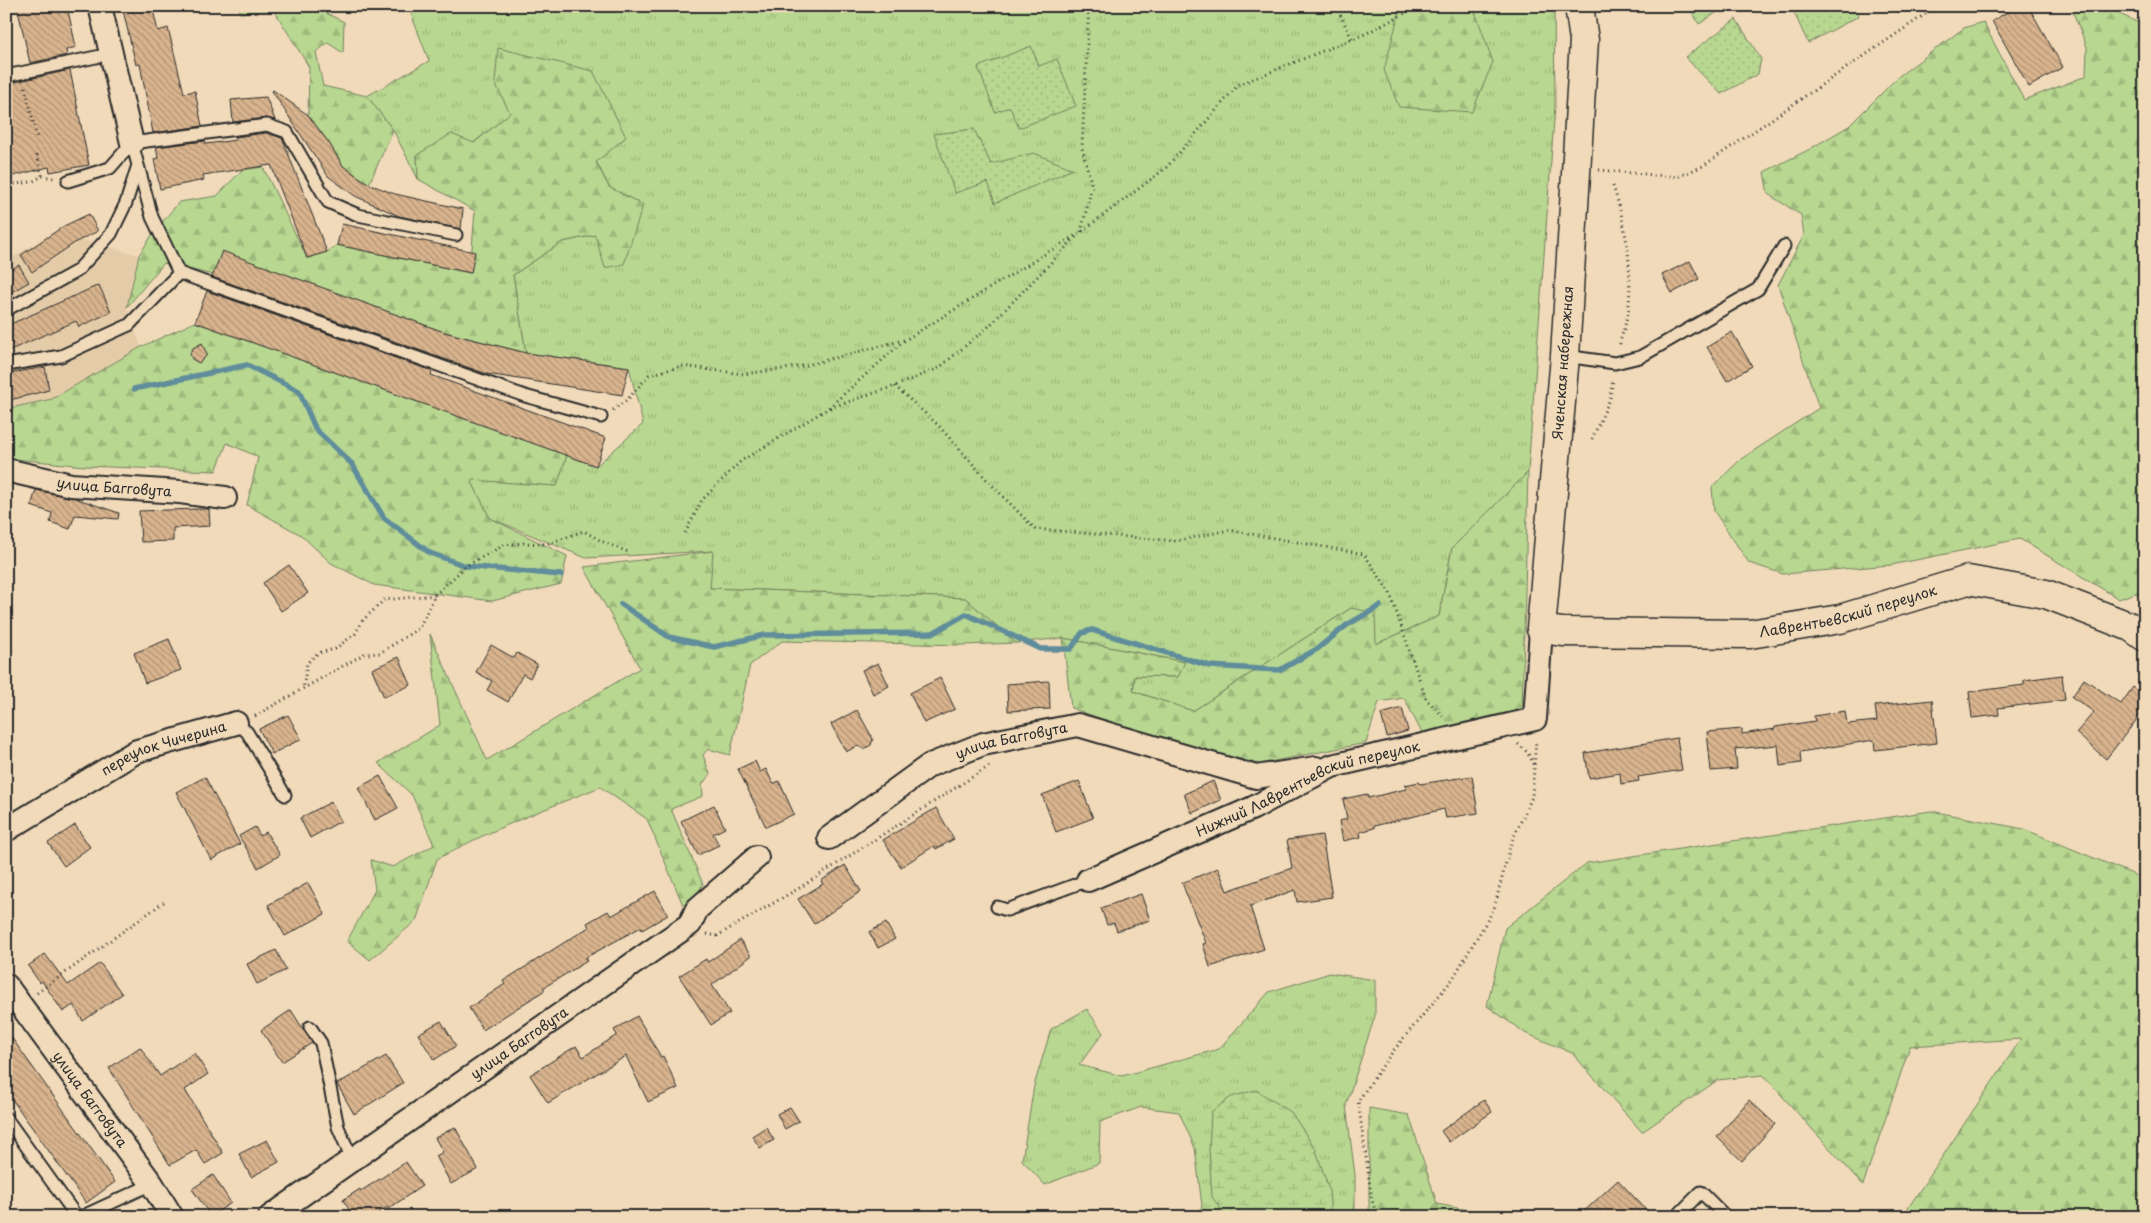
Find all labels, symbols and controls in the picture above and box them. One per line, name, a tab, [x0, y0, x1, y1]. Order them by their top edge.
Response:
street label: Яченская набережная	[1547, 285, 1578, 441]
street label: улица Багговута	[55, 471, 173, 501]
street label: Лаврентьевский переулок	[1758, 579, 1940, 642]
street label: переулок Чичерина	[97, 715, 229, 780]
street label: улица Багговута	[952, 716, 1070, 764]
street label: Нижний Лаврентьевский переулок	[1192, 735, 1422, 842]
street label: улица Багговута	[466, 1001, 573, 1084]
street label: улица Багговута	[48, 1047, 133, 1152]

